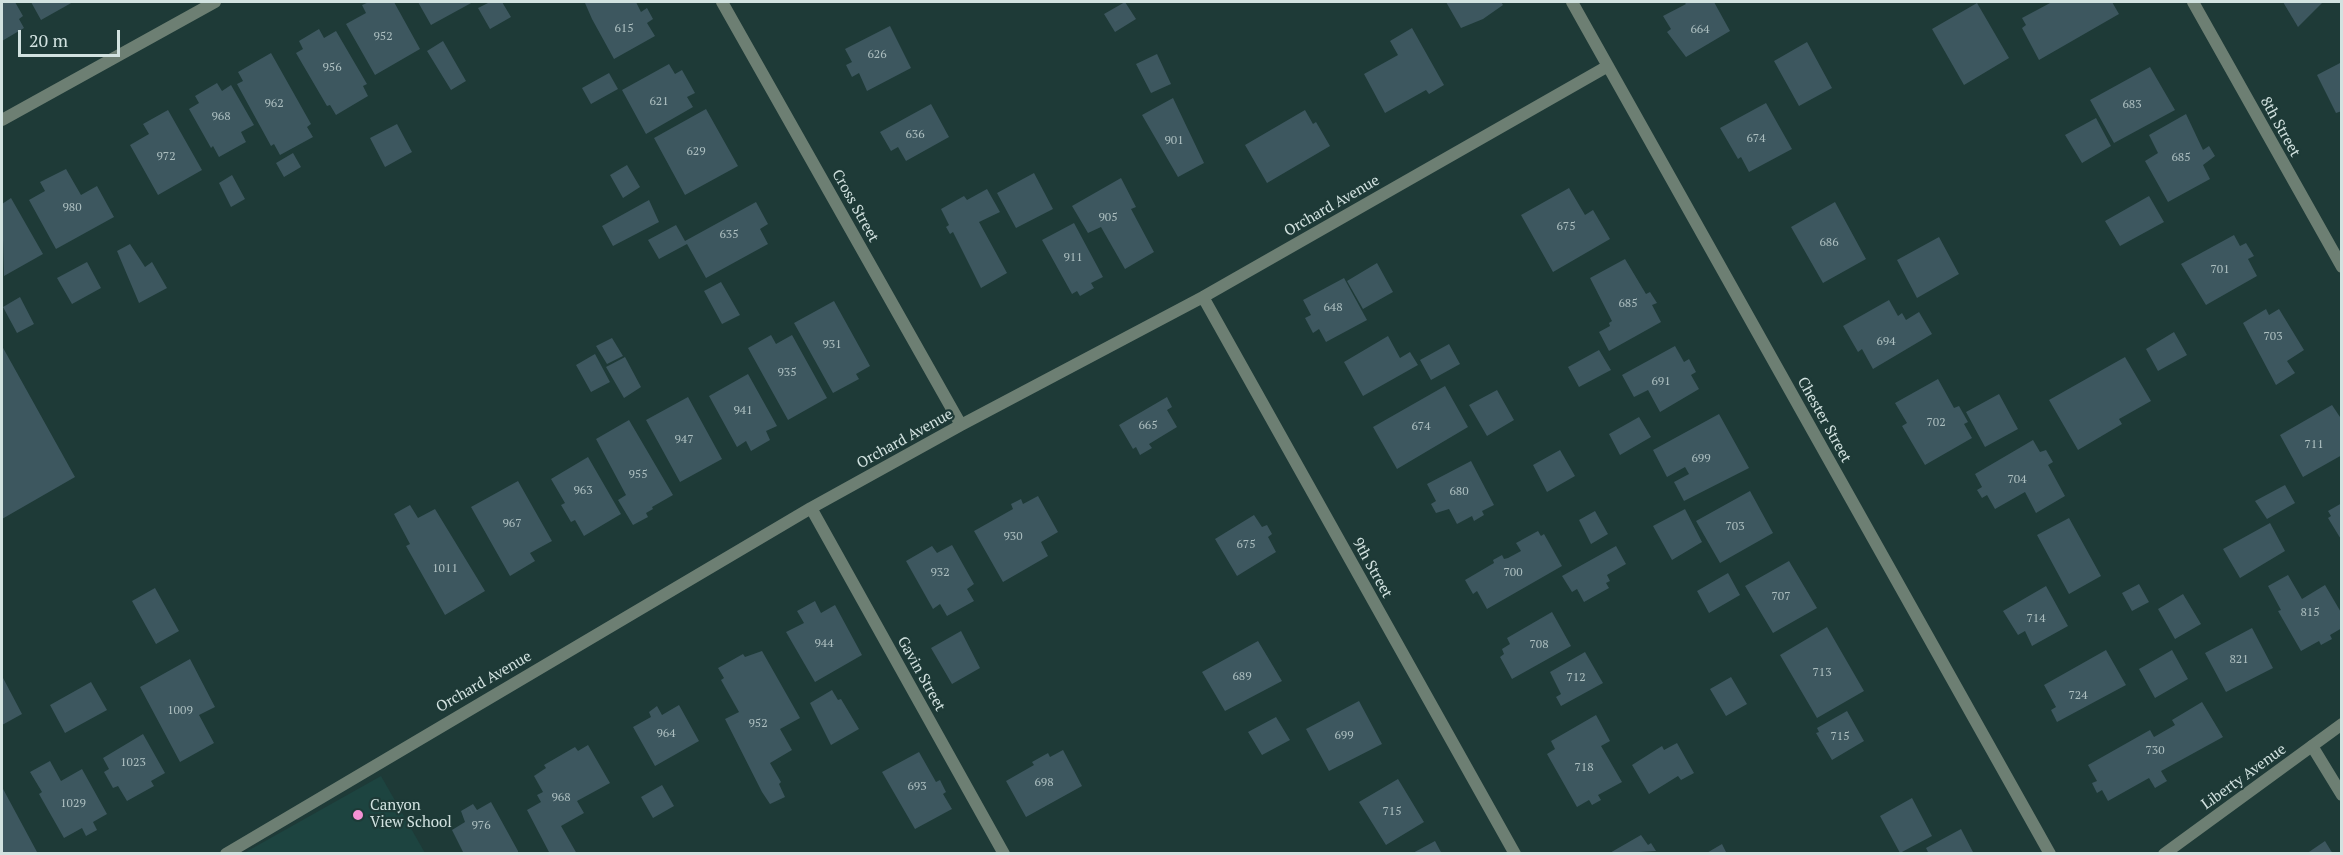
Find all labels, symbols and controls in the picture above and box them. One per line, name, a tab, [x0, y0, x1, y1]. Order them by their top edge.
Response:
scale bar	[21, 18, 123, 56]
house number: 615	[614, 22, 634, 36]
house number: 664	[1690, 23, 1710, 37]
text: 20 m	[29, 28, 68, 52]
house number: 952	[373, 30, 393, 44]
house number: 626	[867, 48, 887, 62]
house number: 956	[322, 61, 342, 75]
street label: 8th Street	[2256, 94, 2304, 160]
house number: 621	[649, 95, 669, 109]
house number: 962	[264, 97, 284, 111]
house number: 683	[2122, 98, 2142, 112]
house number: 968	[211, 110, 231, 124]
house number: 636	[905, 128, 925, 142]
house number: 674	[1746, 132, 1766, 146]
house number: 901	[1164, 134, 1184, 148]
house number: 629	[686, 145, 706, 159]
house number: 972	[156, 150, 176, 164]
house number: 685	[2171, 151, 2191, 165]
street label: Cross Street	[828, 166, 882, 246]
street label: Orchard Avenue	[1281, 171, 1383, 241]
house number: 980	[62, 201, 82, 215]
house number: 905	[1098, 211, 1118, 225]
house number: 675	[1556, 220, 1576, 234]
house number: 635	[719, 228, 739, 242]
house number: 686	[1819, 236, 1839, 250]
house number: 911	[1063, 251, 1083, 265]
house number: 701	[2210, 263, 2230, 277]
house number: 685	[1618, 297, 1638, 311]
house number: 648	[1323, 301, 1343, 315]
house number: 703	[2263, 330, 2283, 344]
house number: 694	[1876, 335, 1896, 349]
house number: 931	[822, 338, 842, 352]
house number: 935	[777, 366, 797, 380]
street label: Chester Street	[1793, 374, 1855, 466]
house number: 691	[1651, 375, 1671, 389]
house number: 941	[733, 404, 753, 418]
street label: Orchard Avenue	[854, 405, 956, 473]
house number: 702	[1926, 416, 1946, 430]
house number: 665	[1138, 419, 1158, 433]
house number: 674	[1411, 420, 1431, 434]
house number: 947	[674, 433, 694, 447]
house number: 711	[2304, 438, 2324, 452]
house number: 699	[1691, 452, 1711, 466]
house number: 955	[628, 468, 648, 482]
house number: 704	[2007, 473, 2027, 487]
house number: 963	[573, 484, 593, 498]
house number: 680	[1449, 485, 1469, 499]
house number: 967	[502, 517, 522, 531]
house number: 703	[1725, 520, 1745, 534]
house number: 930	[1003, 530, 1023, 544]
street label: 9th Street	[1348, 535, 1396, 601]
house number: 675	[1236, 538, 1256, 552]
house number: 1011	[432, 562, 458, 576]
house number: 932	[930, 566, 950, 580]
house number: 700	[1503, 566, 1523, 580]
house number: 707	[1771, 590, 1791, 604]
house number: 815	[2300, 606, 2320, 620]
house number: 714	[2026, 612, 2046, 626]
street label: Gavin Street	[893, 634, 949, 714]
house number: 944	[814, 637, 834, 651]
house number: 708	[1529, 638, 1549, 652]
street label: Orchard Avenue	[433, 647, 535, 717]
house number: 821	[2229, 653, 2249, 667]
house number: 713	[1812, 666, 1832, 680]
house number: 689	[1232, 670, 1252, 684]
house number: 712	[1566, 671, 1586, 685]
house number: 724	[2068, 689, 2088, 703]
house number: 1009	[167, 704, 193, 718]
house number: 952	[748, 717, 768, 731]
house number: 964	[656, 727, 676, 741]
house number: 699	[1334, 729, 1354, 743]
house number: 715	[1830, 730, 1850, 744]
street label: Liberty Avenue	[2198, 740, 2290, 814]
house number: 730	[2145, 744, 2165, 758]
house number: 1023	[120, 756, 146, 770]
house number: 718	[1574, 761, 1594, 775]
house number: 698	[1034, 776, 1054, 790]
house number: 693	[907, 780, 927, 794]
house number: 968	[551, 791, 571, 805]
house number: 1029	[60, 797, 86, 811]
place label: Canyon View School	[370, 797, 452, 832]
house number: 715	[1382, 805, 1402, 819]
marker: Canyon View School	[351, 808, 365, 822]
house number: 976	[471, 819, 491, 833]

